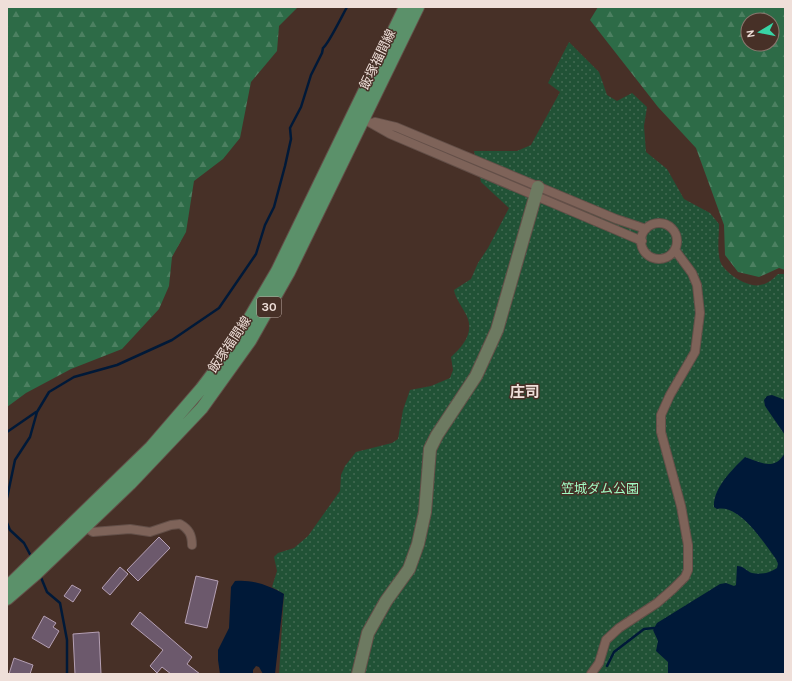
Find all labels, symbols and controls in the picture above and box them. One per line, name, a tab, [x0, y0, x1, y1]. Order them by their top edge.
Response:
north arrow	[740, 12, 780, 52]
street label: 飯塚福間線	[356, 27, 398, 92]
text: N	[744, 29, 758, 39]
road number: 30	[257, 297, 281, 317]
street label: 飯塚福間線	[205, 313, 254, 375]
district label: 庄司	[510, 383, 540, 401]
park label: 笠城ダム公園	[561, 481, 639, 496]

